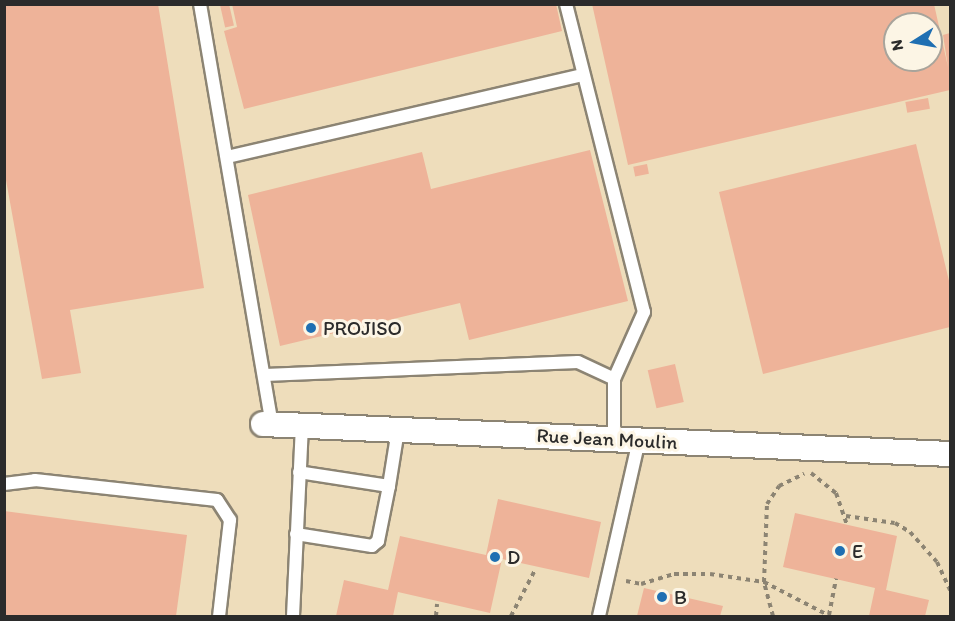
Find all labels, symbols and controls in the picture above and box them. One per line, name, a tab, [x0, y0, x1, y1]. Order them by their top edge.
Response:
north arrow	[883, 12, 943, 72]
text: N	[886, 38, 907, 52]
place label: PROJISO	[323, 316, 402, 340]
marker: PROJISO	[304, 321, 318, 335]
street label: Rue Jean Moulin	[536, 423, 678, 455]
place label: E	[852, 539, 863, 563]
marker: E	[833, 544, 847, 558]
place label: D	[507, 545, 520, 569]
marker: D	[488, 550, 502, 564]
place label: B	[674, 585, 687, 609]
marker: B	[655, 590, 669, 604]

